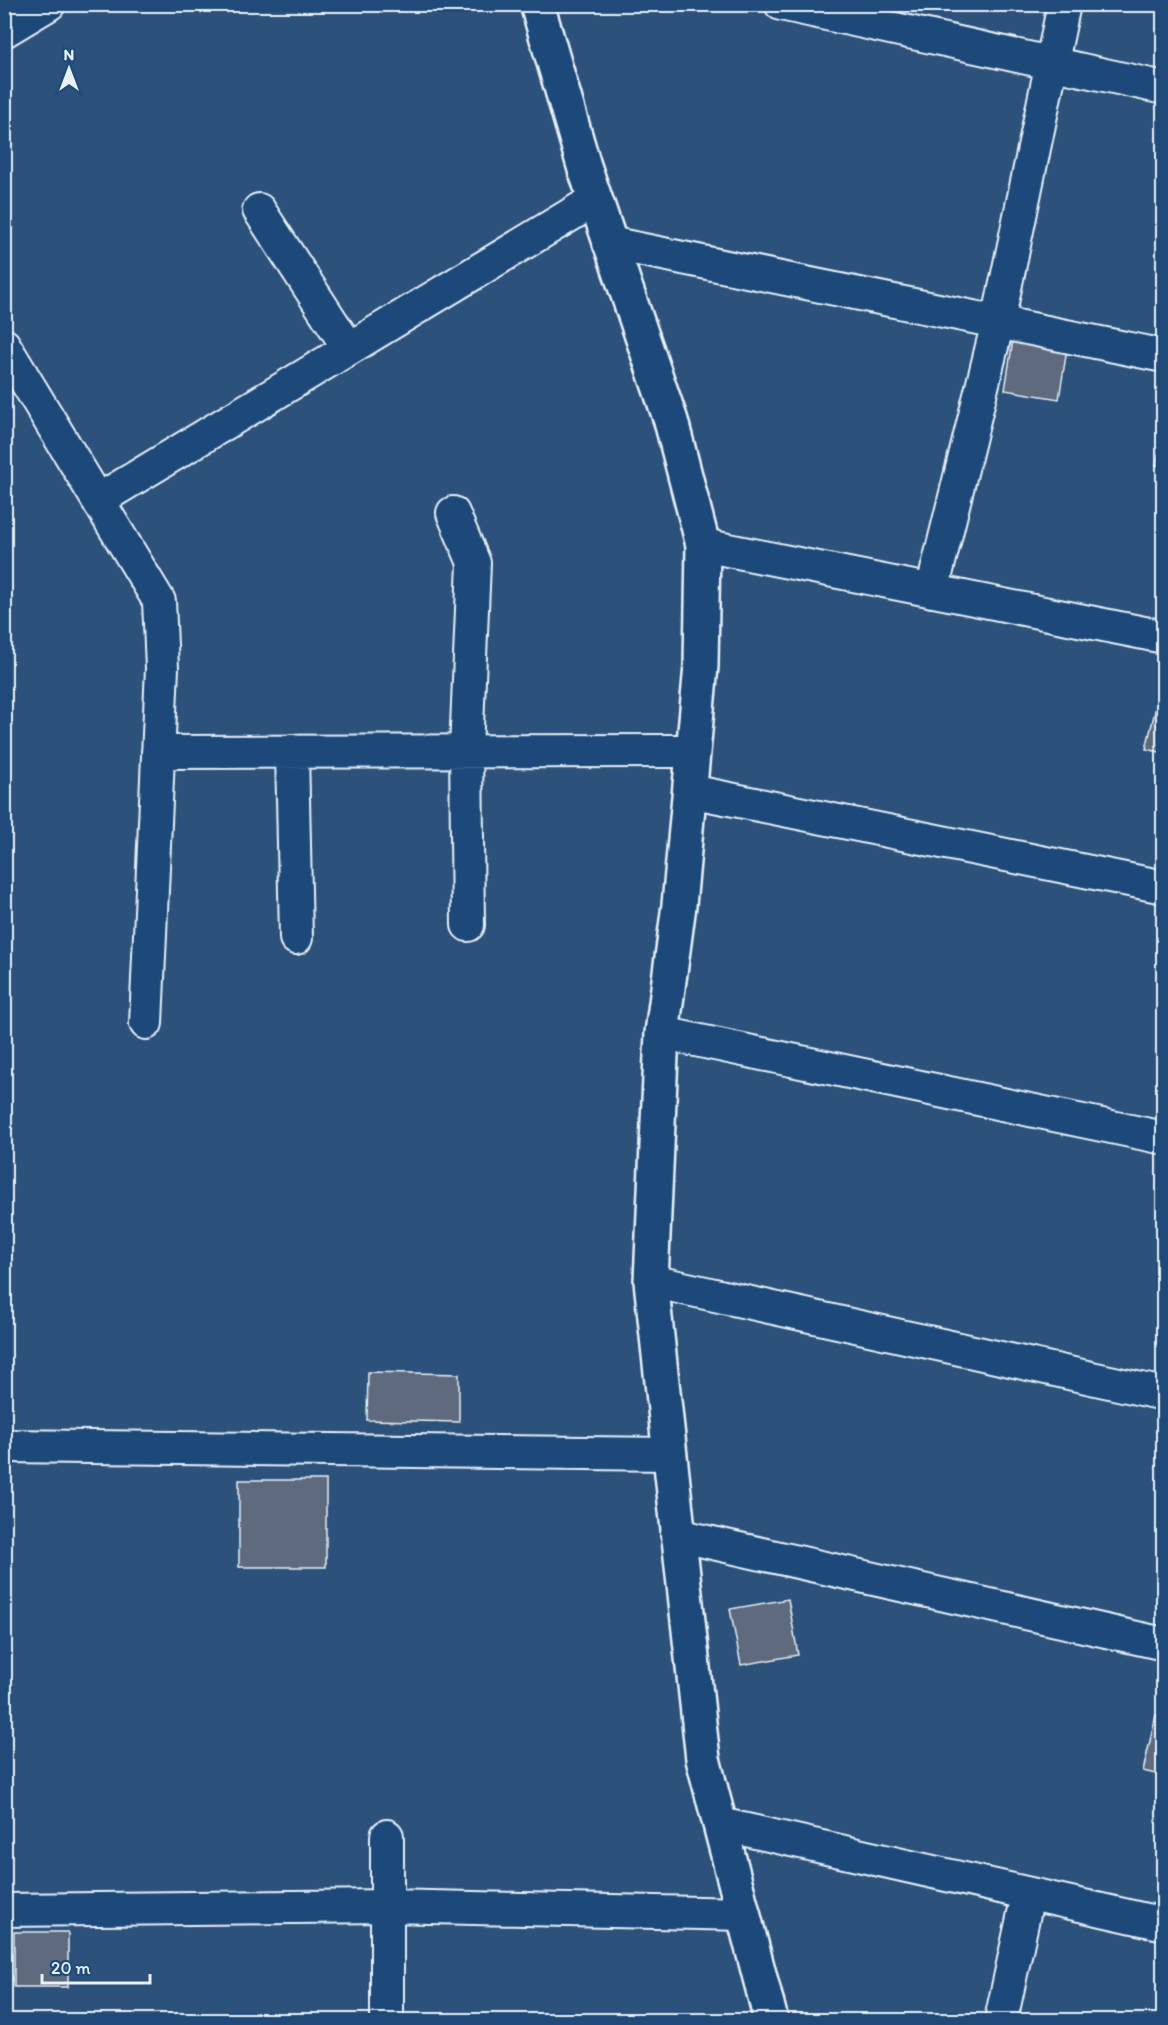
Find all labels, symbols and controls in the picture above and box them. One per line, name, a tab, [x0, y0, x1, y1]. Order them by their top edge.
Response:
north arrow	[39, 39, 99, 99]
text: N	[64, 45, 74, 64]
scale bar	[42, 1947, 150, 1985]
text: 20 m	[51, 1957, 91, 1979]

